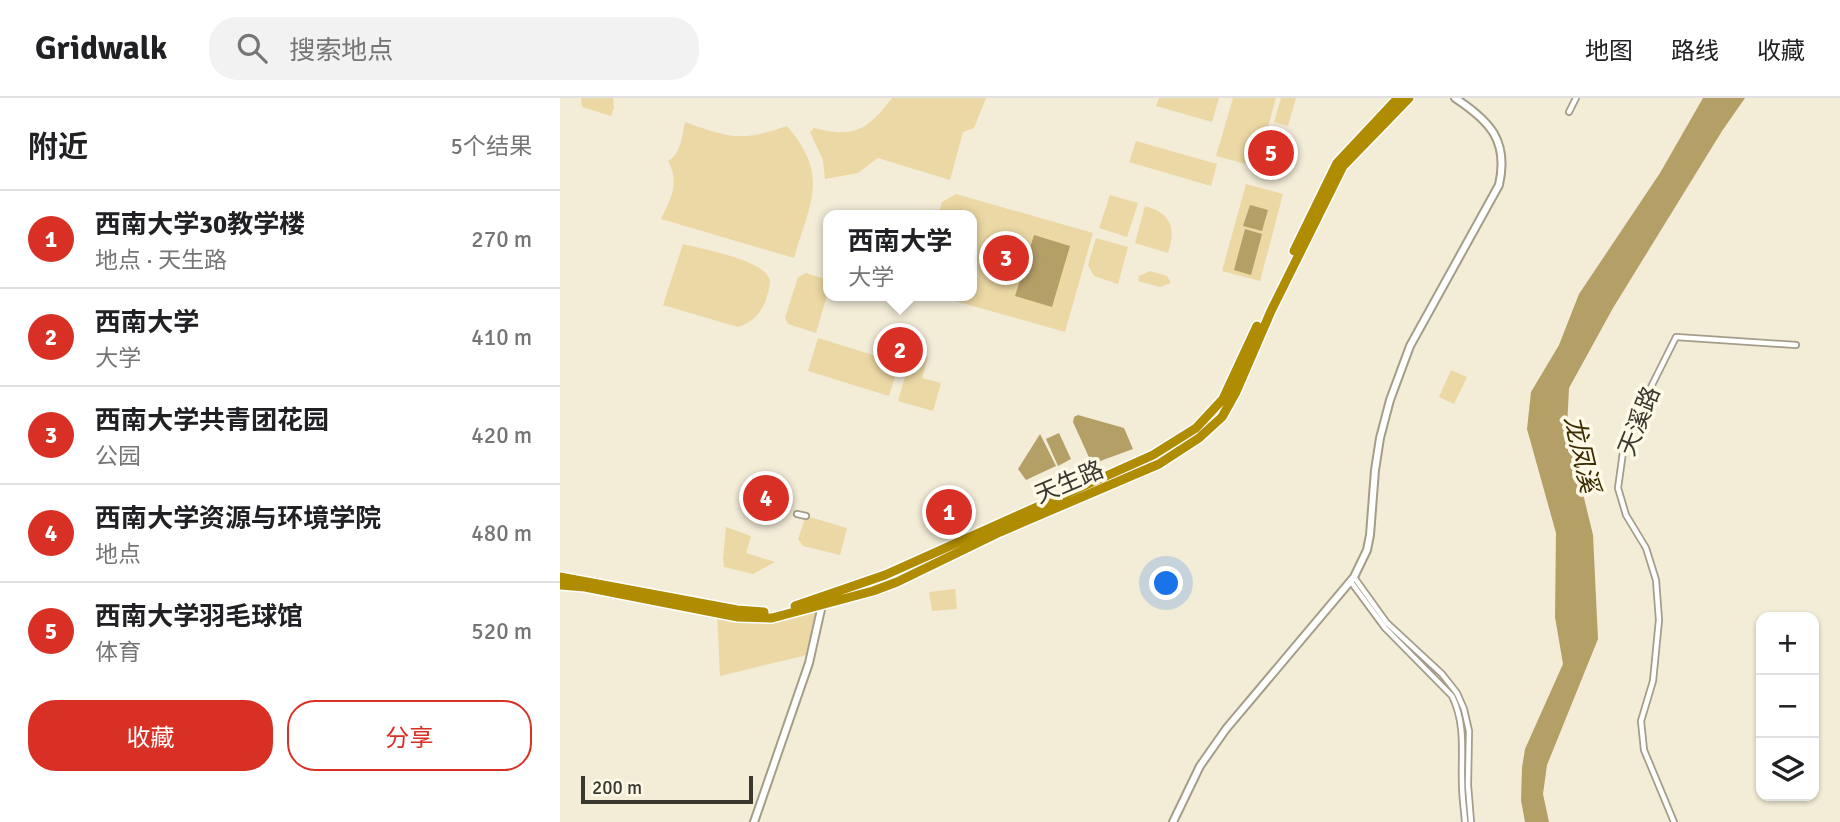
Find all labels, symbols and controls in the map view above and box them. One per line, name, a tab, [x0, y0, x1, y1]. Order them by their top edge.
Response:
search box	[209, 17, 699, 80]
text: Gridwalk	[35, 28, 167, 69]
icon: search	[233, 29, 271, 67]
text: 搜索地点	[289, 35, 393, 67]
text: 地图	[1585, 36, 1633, 66]
text: 路线	[1671, 36, 1719, 66]
text: 收藏	[1757, 36, 1805, 66]
pin: 5	[1248, 127, 1294, 179]
text: 附近	[28, 129, 88, 166]
text: 5个结果	[451, 132, 532, 161]
text: 西南大学30教学楼	[95, 209, 305, 241]
popup	[823, 210, 977, 301]
text: 1	[45, 225, 57, 254]
text: 270 m	[471, 225, 532, 254]
text: 西南大学	[848, 226, 952, 258]
pin: 3	[983, 232, 1029, 284]
text: 地点 · 天生路	[95, 246, 227, 275]
text: 大学	[848, 263, 894, 292]
text: 西南大学	[95, 307, 199, 339]
text: 2	[45, 323, 57, 352]
text: 410 m	[471, 323, 532, 352]
pin: 2	[877, 324, 923, 376]
text: 大学	[95, 344, 141, 373]
street label: 天溪路	[1612, 382, 1666, 460]
text: 西南大学共青团花园	[95, 405, 329, 437]
water label: 龙凤溪	[1557, 413, 1606, 499]
text: 3	[45, 421, 57, 450]
text: 420 m	[471, 421, 532, 450]
text: 公园	[95, 442, 141, 471]
street label: 天生路	[1030, 454, 1108, 510]
pin: 4	[743, 472, 789, 524]
pin: 1	[926, 486, 972, 538]
text: 西南大学资源与环境学院	[95, 503, 381, 535]
text: 4	[45, 519, 57, 548]
text: 480 m	[471, 519, 532, 548]
text: 地点	[95, 540, 141, 569]
your location	[1149, 566, 1183, 600]
text: 西南大学羽毛球馆	[95, 601, 303, 633]
map controls	[1756, 612, 1819, 801]
button: +	[1756, 612, 1819, 675]
text: 5	[45, 617, 57, 646]
text: 520 m	[471, 617, 532, 646]
text: 体育	[95, 638, 141, 667]
button: −	[1756, 675, 1819, 738]
button: 收藏	[28, 700, 273, 771]
button: 分享	[287, 700, 532, 771]
button: layers	[1756, 738, 1819, 801]
scale bar	[581, 773, 752, 805]
text: 200 m	[592, 776, 642, 800]

